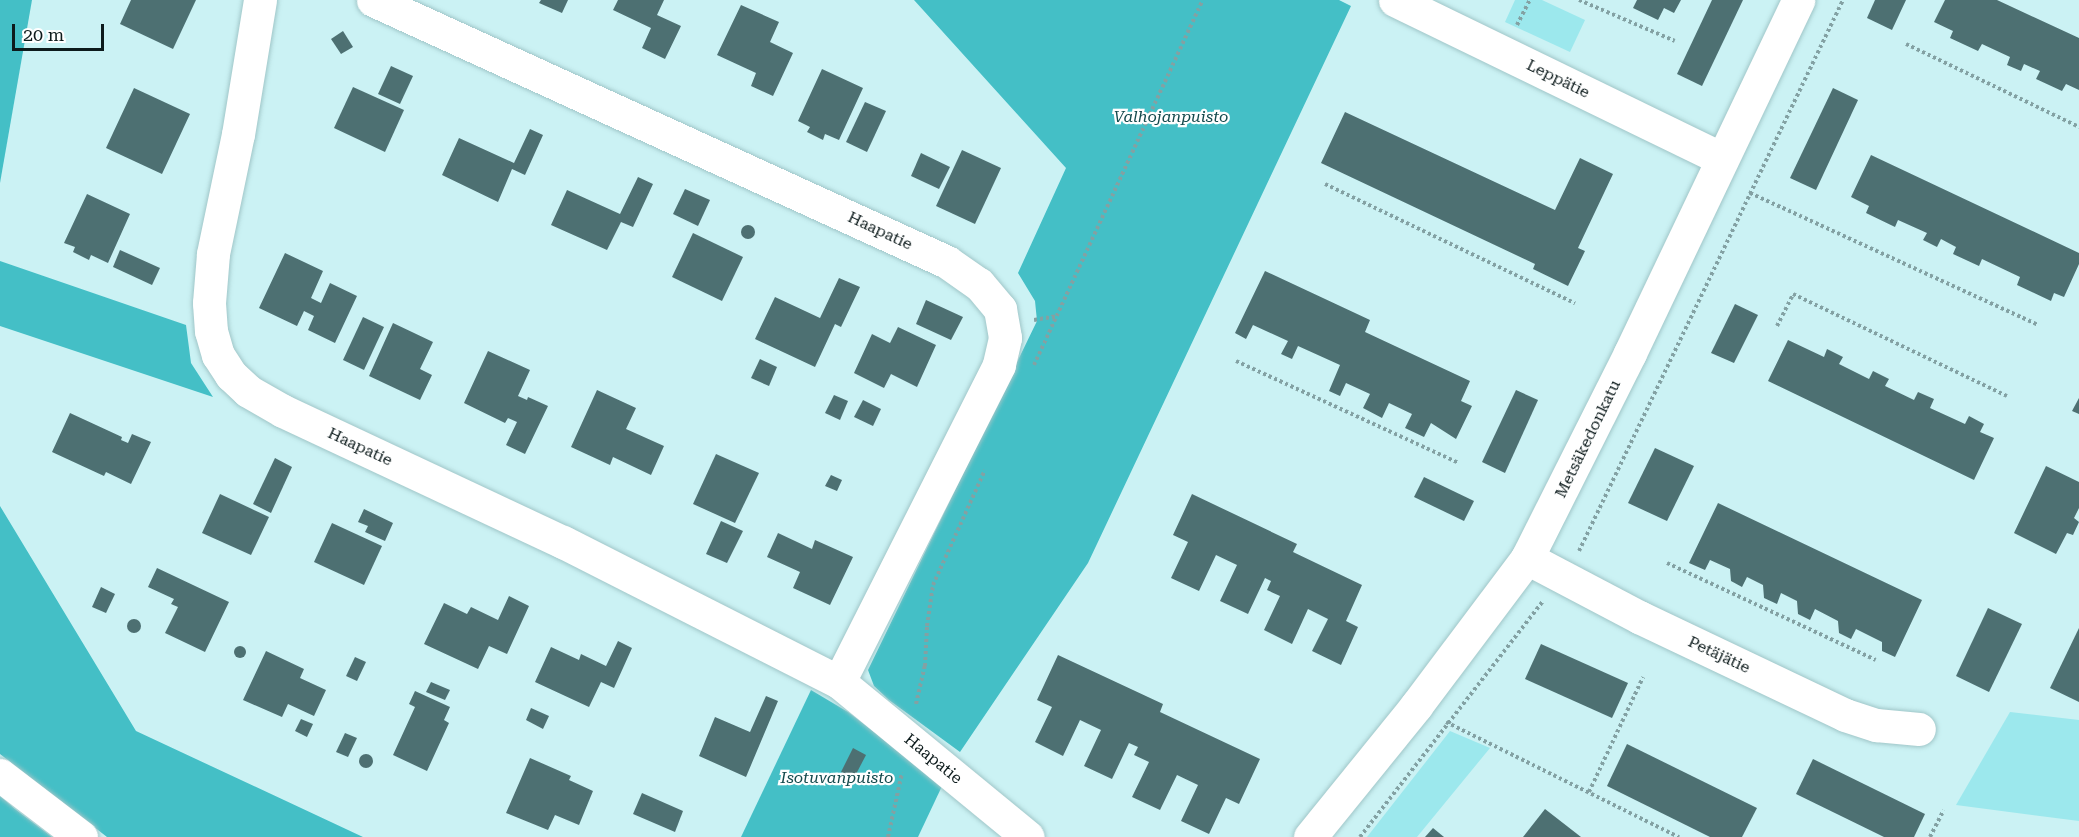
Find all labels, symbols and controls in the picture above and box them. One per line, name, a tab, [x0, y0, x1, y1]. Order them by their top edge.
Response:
scale bar	[15, 12, 106, 50]
text: 20 m	[23, 24, 64, 45]
street label: Leppätie	[1523, 55, 1593, 103]
park label: Valhojanpuisto	[1114, 107, 1228, 127]
street label: Haapatie	[845, 208, 915, 254]
street label: Metsäkedonkatu	[1551, 377, 1625, 501]
street label: Haapatie	[325, 424, 395, 470]
street label: Petäjätie	[1685, 632, 1753, 678]
street label: Haapatie	[900, 730, 966, 788]
park label: Isotuvanpuisto	[781, 768, 893, 788]

